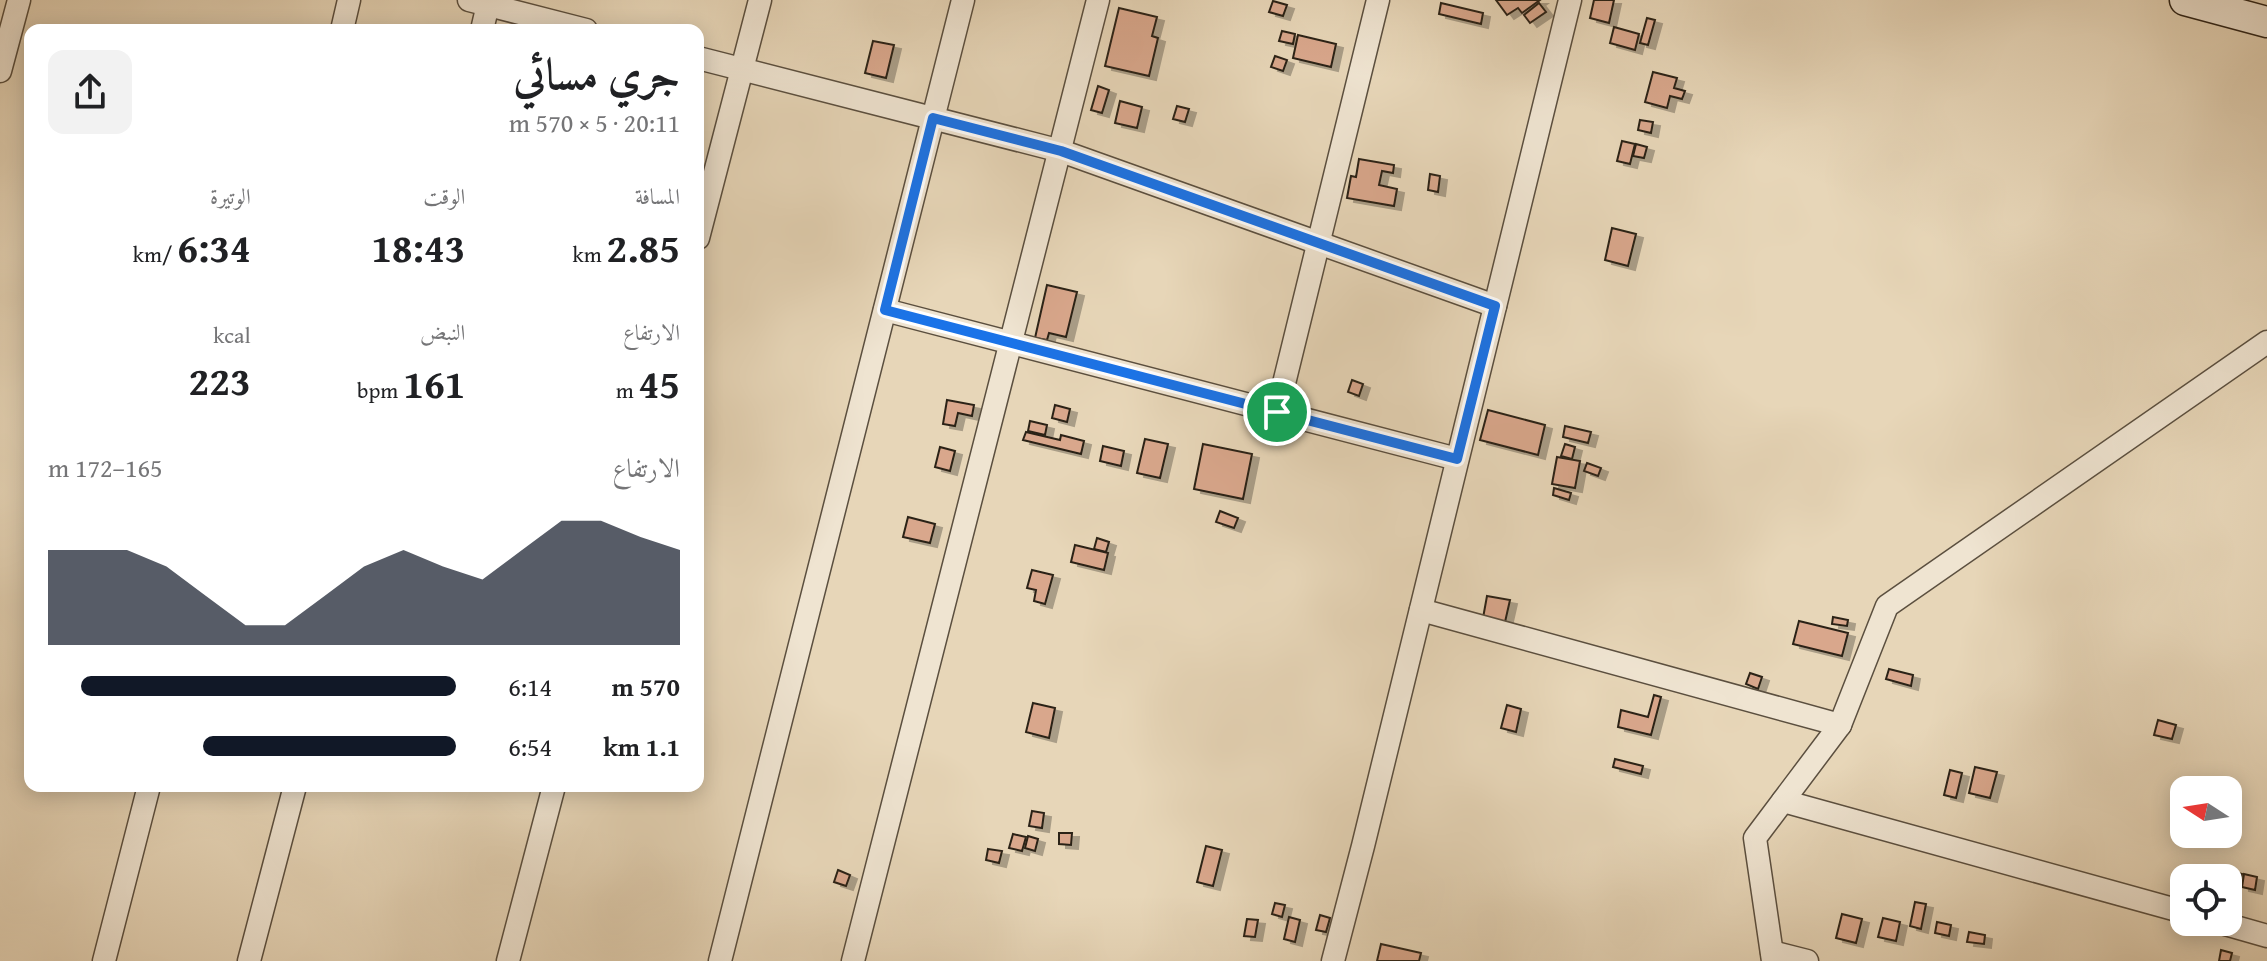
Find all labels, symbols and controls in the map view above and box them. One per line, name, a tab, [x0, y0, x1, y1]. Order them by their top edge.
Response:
text: جري مسائي	[514, 41, 680, 105]
button: share	[48, 50, 132, 134]
text: 20:11 · 5 × 570 m	[509, 103, 680, 142]
text: الوتيرة	[210, 180, 251, 212]
text: الوقت	[423, 180, 465, 212]
text: المسافة	[635, 180, 680, 212]
text: 6:34	[177, 218, 251, 277]
text: 18:43	[371, 218, 465, 277]
text: 2.85	[607, 218, 680, 277]
text: /km	[133, 238, 177, 270]
text: km	[573, 238, 607, 270]
text: النبض	[420, 316, 465, 348]
text: الارتفاع	[623, 316, 680, 348]
text: kcal	[213, 319, 251, 351]
text: 223	[189, 351, 251, 410]
text: 161	[403, 354, 465, 413]
text: 45	[639, 354, 680, 413]
text: bpm	[357, 374, 403, 406]
text: m	[616, 374, 639, 406]
pin	[1243, 378, 1311, 446]
icon: arrive	[1255, 390, 1299, 434]
text: 165–172 m	[48, 448, 162, 487]
text: الارتفاع	[613, 448, 680, 487]
text: 6:14	[508, 667, 552, 706]
text: 570 m	[612, 667, 680, 706]
text: 6:54	[508, 727, 552, 766]
text: 1.1 km	[603, 727, 680, 766]
north arrow	[2170, 776, 2242, 848]
map controls	[2170, 776, 2242, 936]
button: locate	[2170, 864, 2242, 936]

